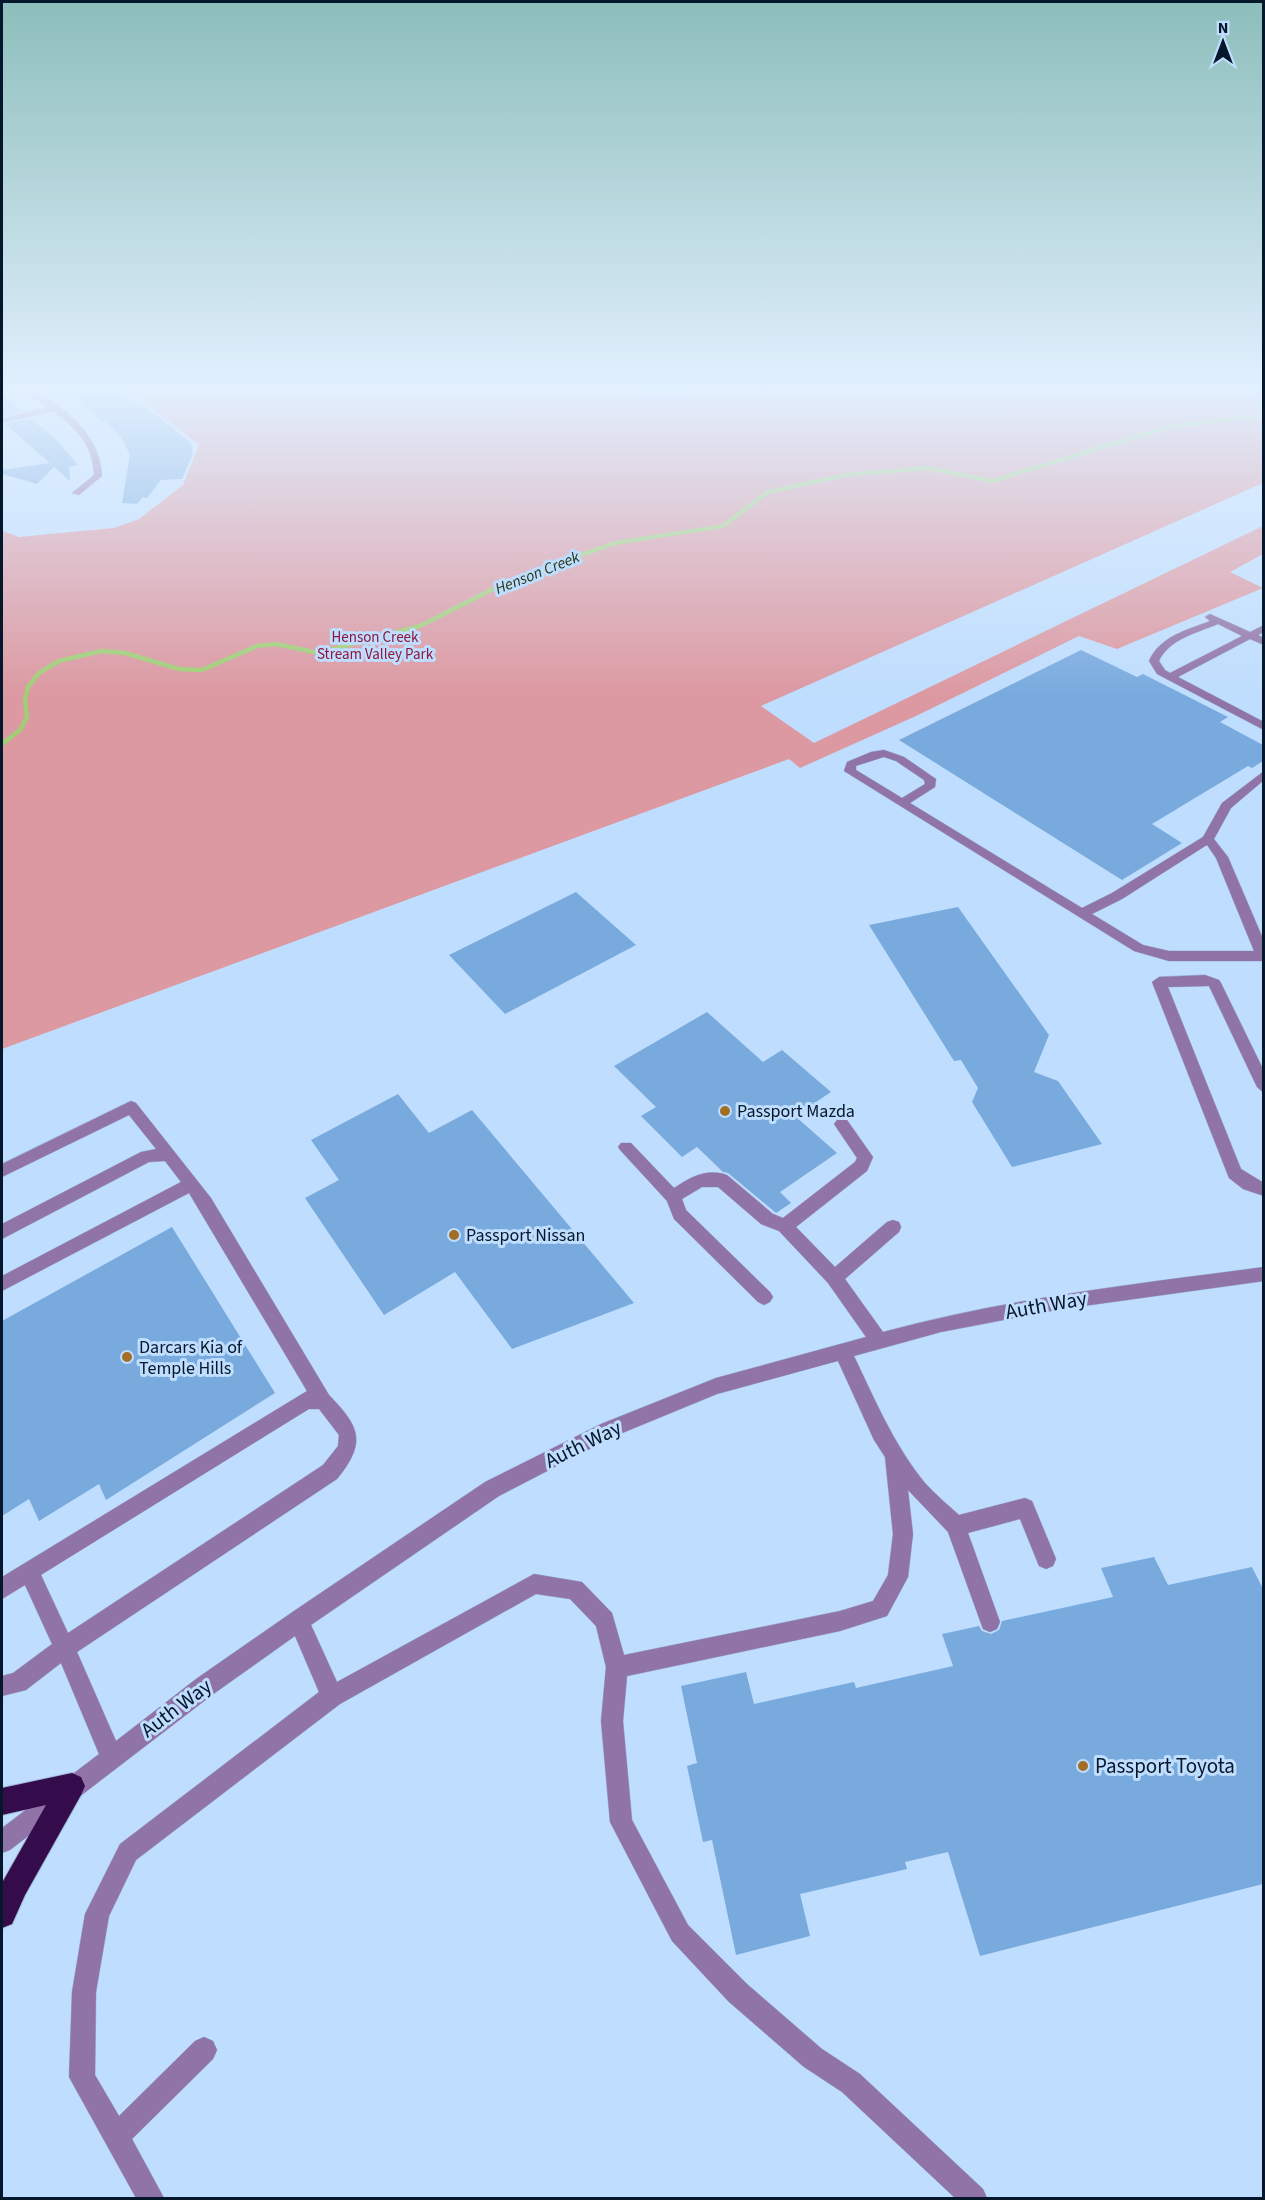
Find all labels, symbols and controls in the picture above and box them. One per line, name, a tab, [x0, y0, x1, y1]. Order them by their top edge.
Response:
north arrow	[1193, 12, 1253, 72]
text: N	[1218, 17, 1228, 39]
water label: Henson Creek	[492, 546, 583, 600]
park label: Henson Creek Stream Valley Park	[317, 627, 434, 665]
place label: Passport Mazda	[737, 1099, 855, 1124]
marker: Passport Mazda	[718, 1104, 732, 1118]
place label: Passport Nissan	[466, 1223, 585, 1248]
marker: Passport Nissan	[447, 1228, 461, 1242]
street label: Auth Way	[1003, 1283, 1089, 1327]
place label: Darcars Kia of Temple Hills	[139, 1335, 243, 1381]
marker: Darcars Kia of Temple Hills	[120, 1350, 134, 1364]
street label: Auth Way	[540, 1412, 627, 1475]
street label: Auth Way	[134, 1671, 218, 1745]
place label: Passport Toyota	[1095, 1751, 1235, 1781]
marker: Passport Toyota	[1076, 1759, 1090, 1773]

